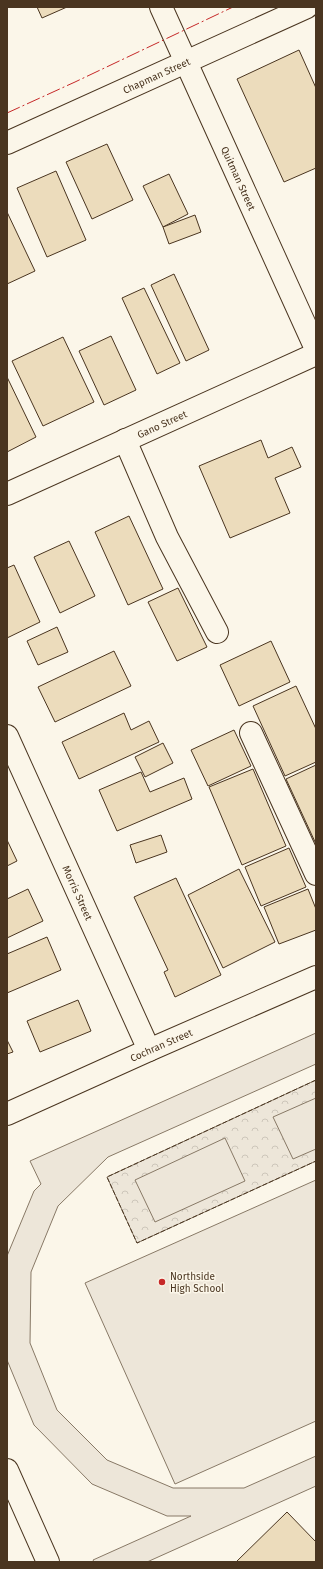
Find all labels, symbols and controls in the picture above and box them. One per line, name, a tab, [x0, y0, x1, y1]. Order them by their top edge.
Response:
street label: Chapman Street	[121, 56, 193, 97]
street label: Quitman Street	[218, 145, 258, 213]
street label: Gano Street	[136, 408, 189, 441]
street label: Morris Street	[59, 864, 95, 923]
street label: Cochran Street	[129, 1027, 195, 1065]
place label: Northside High School	[170, 1271, 224, 1295]
marker: Northside High School	[157, 1277, 167, 1287]

